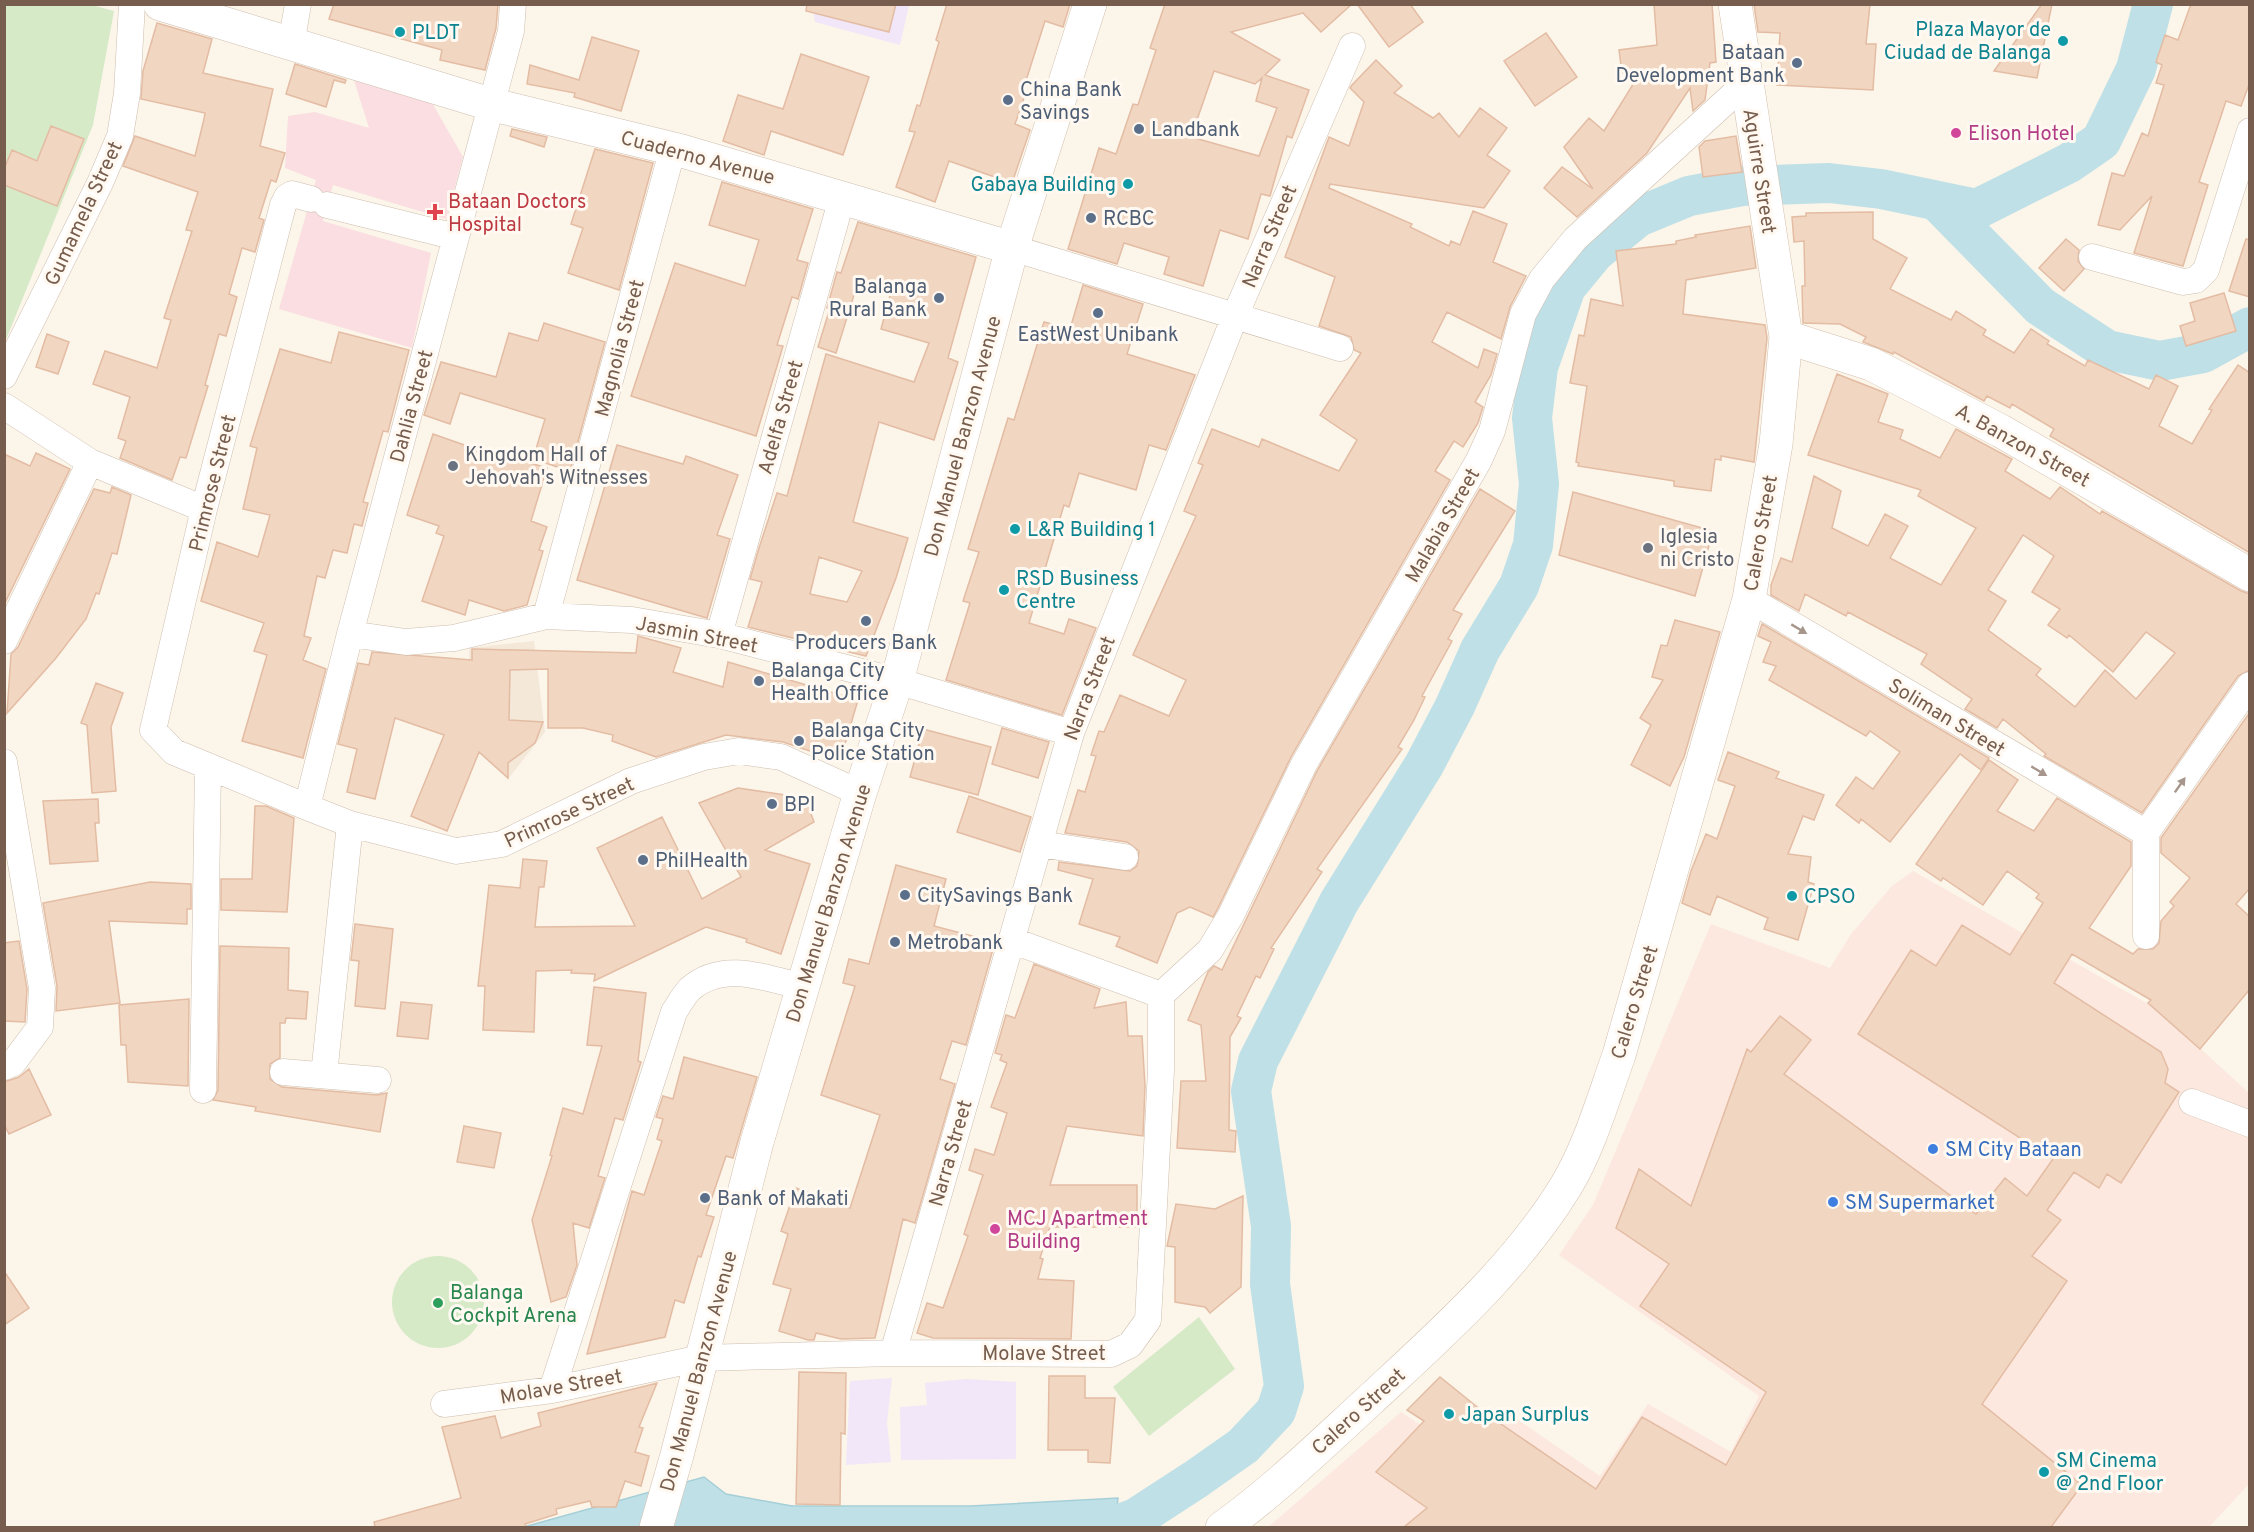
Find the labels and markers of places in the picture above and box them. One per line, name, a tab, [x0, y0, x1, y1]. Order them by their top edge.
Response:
place label: Plaza Mayor de Ciudad de Balanga	[1884, 18, 2051, 67]
place label: PLDT	[412, 21, 460, 47]
marker: PLDT	[393, 25, 407, 39]
marker: Plaza Mayor de Ciudad de Balanga	[2056, 34, 2070, 48]
place label: Bataan Development Bank	[1615, 41, 1785, 90]
marker: Bataan Development Bank	[1790, 56, 1804, 70]
place label: China Bank Savings	[1020, 78, 1122, 127]
marker: China Bank Savings	[1001, 93, 1015, 107]
place label: Landbank	[1151, 118, 1240, 144]
marker: Landbank	[1132, 122, 1146, 136]
place label: Elison Hotel	[1968, 122, 2075, 148]
marker: Elison Hotel	[1949, 126, 1963, 140]
place label: Gabaya Building	[970, 173, 1116, 199]
marker: Gabaya Building	[1121, 177, 1135, 191]
place label: Bataan Doctors Hospital	[448, 190, 586, 239]
marker: Bataan Doctors Hospital	[426, 203, 444, 221]
place label: RCBC	[1103, 207, 1155, 233]
marker: RCBC	[1084, 211, 1098, 225]
place label: Balanga Rural Bank	[829, 275, 927, 324]
marker: Balanga Rural Bank	[932, 291, 946, 305]
marker: EastWest Unibank	[1091, 306, 1105, 320]
place label: EastWest Unibank	[1017, 323, 1179, 349]
place label: Kingdom Hall of Jehovah's Witnesses	[465, 443, 648, 492]
marker: Kingdom Hall of Jehovah's Witnesses	[446, 459, 460, 473]
place label: L&R Building 1	[1027, 518, 1156, 544]
marker: L&R Building 1	[1008, 522, 1022, 536]
place label: Iglesia ni Cristo	[1660, 525, 1734, 574]
marker: Iglesia ni Cristo	[1641, 541, 1655, 555]
place label: RSD Business Centre	[1016, 567, 1139, 616]
marker: RSD Business Centre	[997, 583, 1011, 597]
marker: Producers Bank	[859, 614, 873, 628]
place label: Producers Bank	[795, 631, 937, 657]
place label: Balanga City Health Office	[771, 659, 889, 708]
marker: Balanga City Health Office	[752, 674, 766, 688]
place label: Balanga City Police Station	[811, 719, 935, 768]
marker: Balanga City Police Station	[792, 734, 806, 748]
place label: BPI	[784, 793, 815, 819]
marker: BPI	[765, 797, 779, 811]
place label: PhilHealth	[655, 849, 748, 875]
marker: PhilHealth	[636, 853, 650, 867]
place label: CitySavings Bank	[917, 884, 1073, 910]
place label: CPSO	[1804, 885, 1856, 911]
marker: CitySavings Bank	[898, 888, 912, 902]
marker: CPSO	[1785, 889, 1799, 903]
place label: Metrobank	[907, 931, 1003, 957]
marker: Metrobank	[888, 935, 902, 949]
place label: SM City Bataan	[1945, 1138, 2082, 1164]
marker: SM City Bataan	[1926, 1142, 1940, 1156]
place label: Bank of Makati	[717, 1187, 849, 1213]
marker: Bank of Makati	[698, 1191, 712, 1205]
place label: SM Supermarket	[1845, 1191, 1995, 1217]
marker: SM Supermarket	[1826, 1195, 1840, 1209]
place label: MCJ Apartment Building	[1007, 1207, 1148, 1256]
marker: MCJ Apartment Building	[988, 1222, 1002, 1236]
place label: Balanga Cockpit Arena	[450, 1281, 577, 1330]
marker: Balanga Cockpit Arena	[431, 1296, 445, 1310]
place label: Japan Surplus	[1461, 1403, 1589, 1429]
marker: Japan Surplus	[1442, 1407, 1456, 1421]
place label: SM Cinema @ 2nd Floor	[2056, 1449, 2164, 1498]
marker: SM Cinema @ 2nd Floor	[2037, 1465, 2051, 1479]

